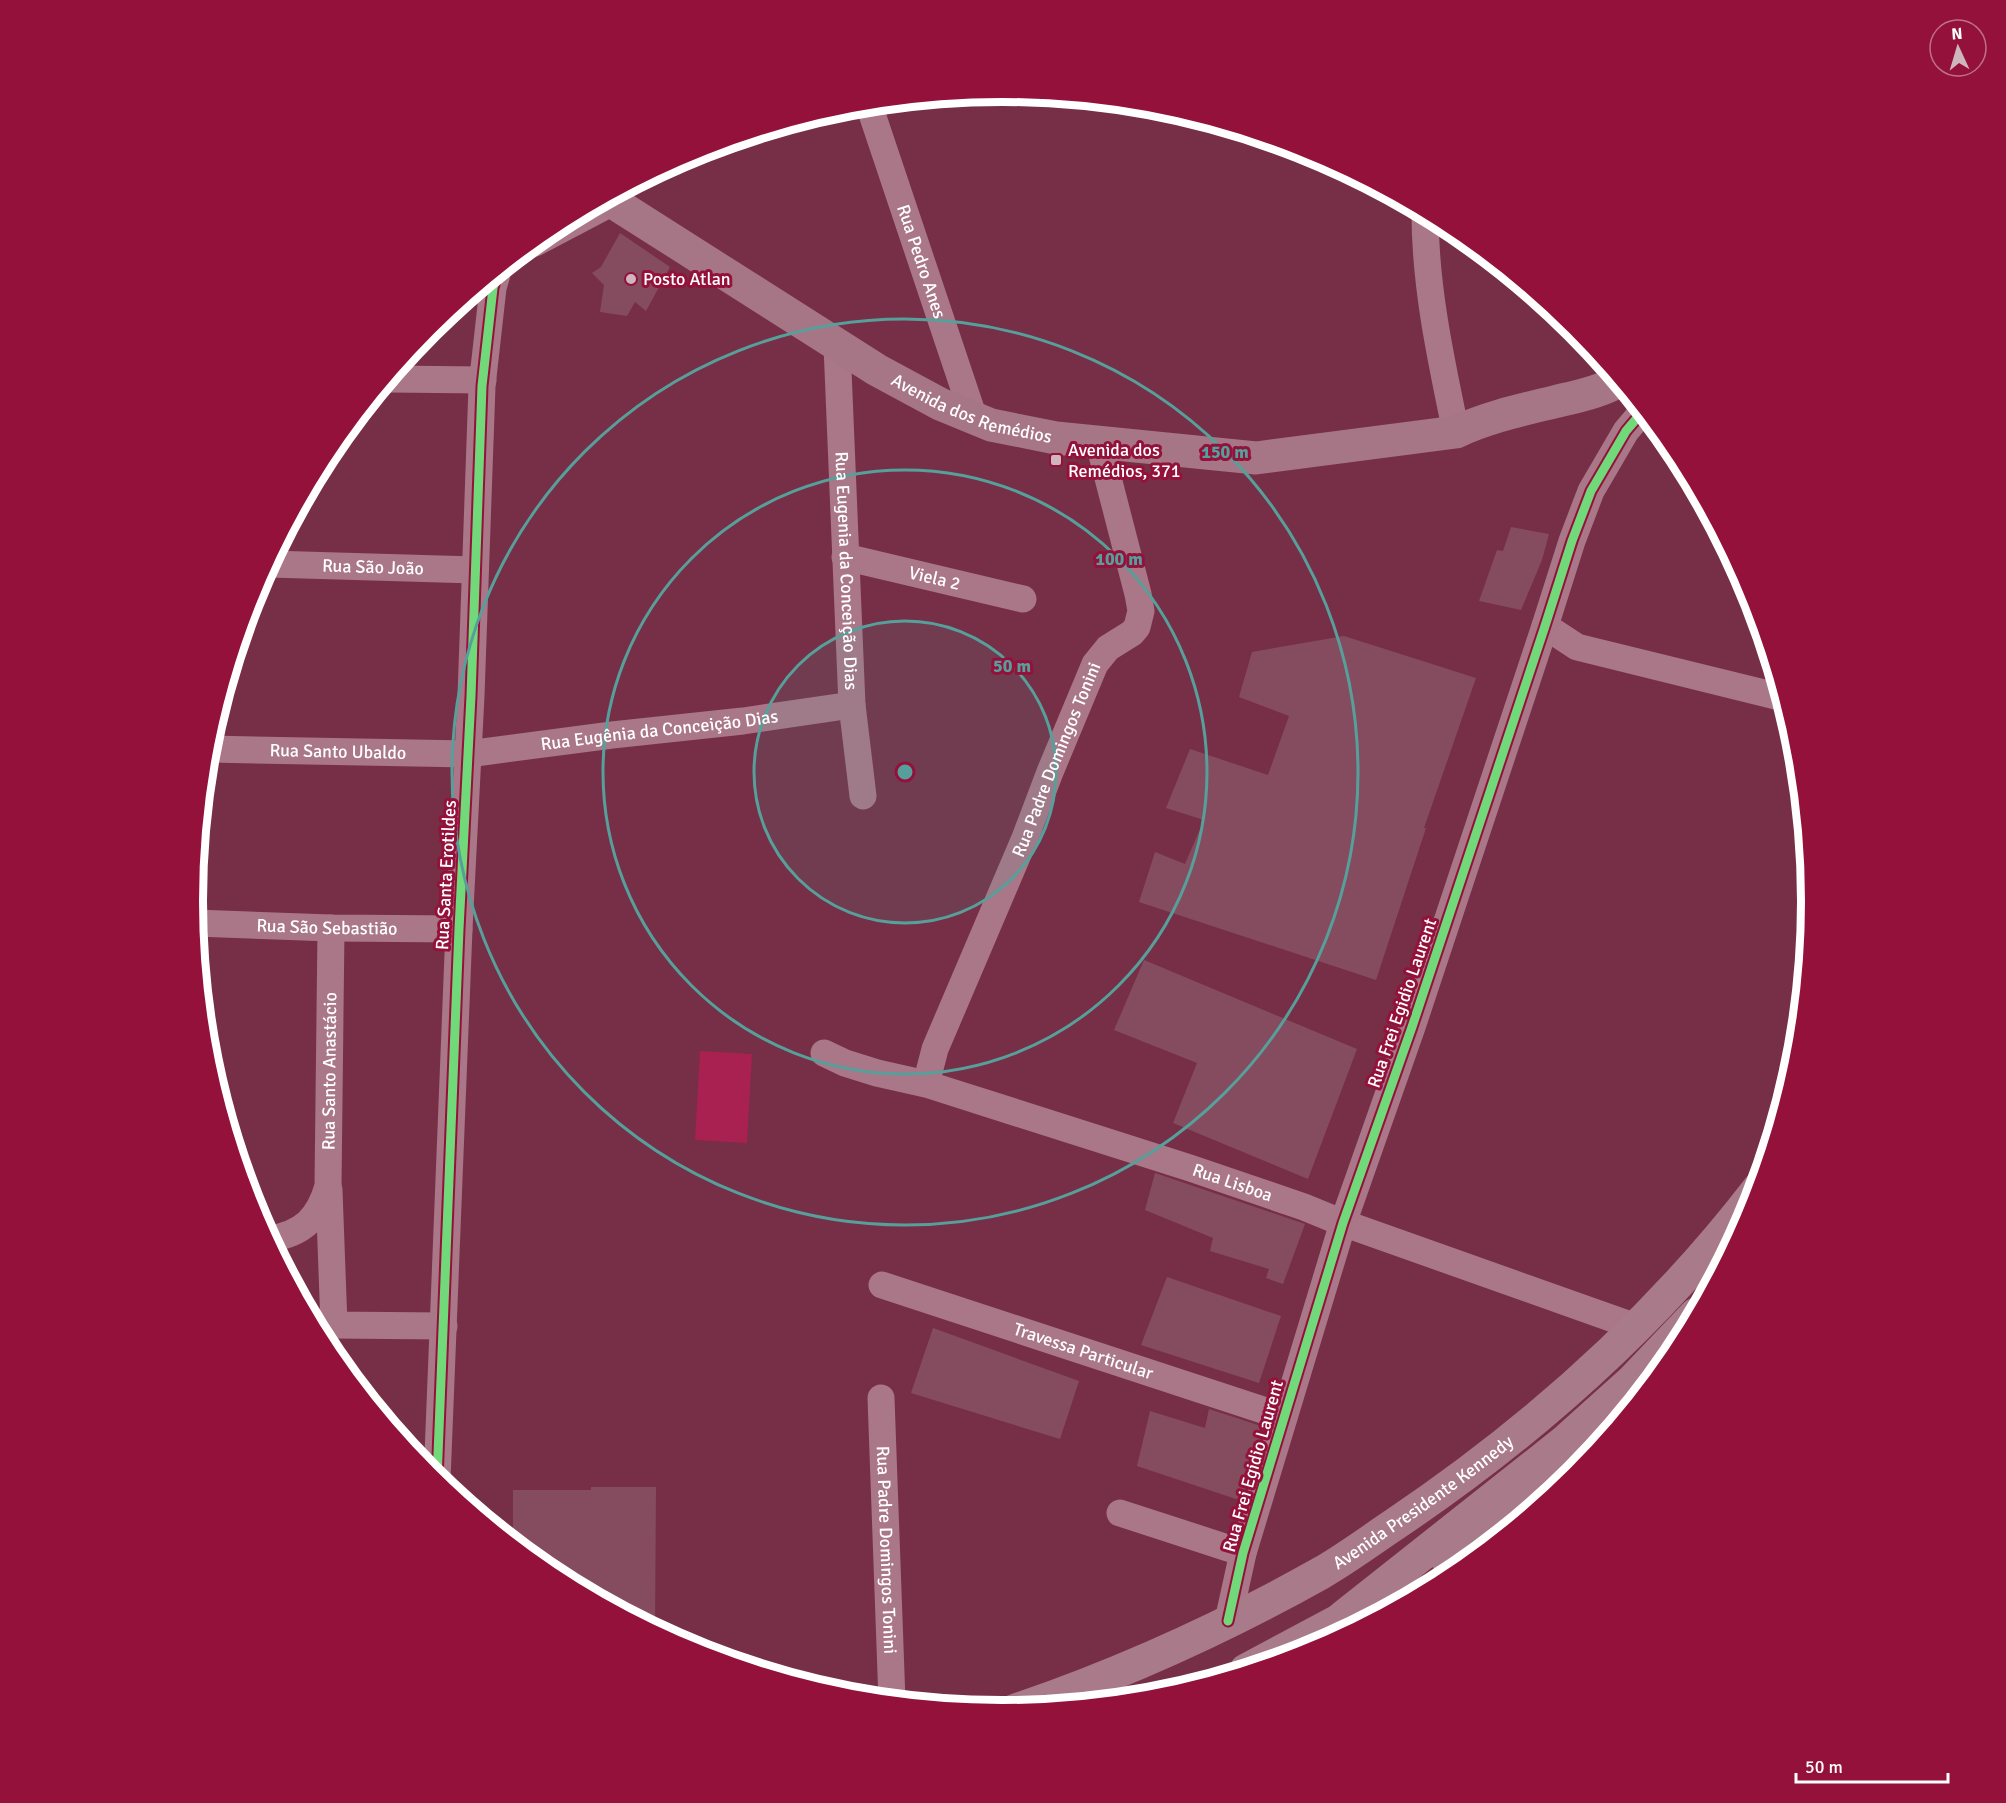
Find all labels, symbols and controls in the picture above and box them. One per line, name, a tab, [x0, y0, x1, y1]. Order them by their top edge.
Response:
north arrow	[1928, 18, 1988, 78]
text: N	[1951, 24, 1963, 44]
street label: Rua Pedro Anes	[892, 201, 951, 321]
place label: Posto Atlan	[643, 268, 731, 290]
marker: Posto Atlan	[624, 272, 638, 286]
street label: Avenida dos Remédios	[888, 369, 1054, 448]
place label: Avenida dos Remédios, 371	[1068, 439, 1181, 482]
text: 150 m	[1201, 441, 1249, 463]
street label: Rua Eugenia da Conceição Dias	[830, 451, 862, 691]
marker: Avenida dos Remédios, 371	[1049, 453, 1063, 467]
text: 100 m	[1095, 548, 1143, 570]
street label: Rua São João	[322, 555, 424, 580]
street label: Viela 2	[907, 561, 963, 595]
text: 50 m	[993, 655, 1031, 677]
street label: Rua Padre Domingos Tonini	[1007, 659, 1106, 860]
street label: Rua Eugênia da Conceição Dias	[539, 705, 780, 755]
street label: Rua Santo Ubaldo	[269, 739, 406, 764]
centre of rings	[895, 762, 915, 782]
street label: Rua Santa Erotildes	[431, 799, 461, 951]
street label: Rua São Sebastião	[256, 914, 398, 940]
street label: Rua Frei Egidio Laurent	[1363, 915, 1441, 1091]
street label: Rua Santo Anastácio	[317, 992, 341, 1150]
street label: Rua Lisboa	[1190, 1159, 1275, 1206]
street label: Travessa Particular	[1011, 1318, 1157, 1384]
street label: Rua Frei Egidio Laurent	[1218, 1377, 1288, 1555]
street label: Avenida Presidente Kennedy	[1328, 1430, 1518, 1574]
street label: Rua Padre Domingos Tonini	[872, 1445, 901, 1654]
scale bar	[1796, 1746, 1948, 1784]
text: 50 m	[1805, 1756, 1843, 1778]

